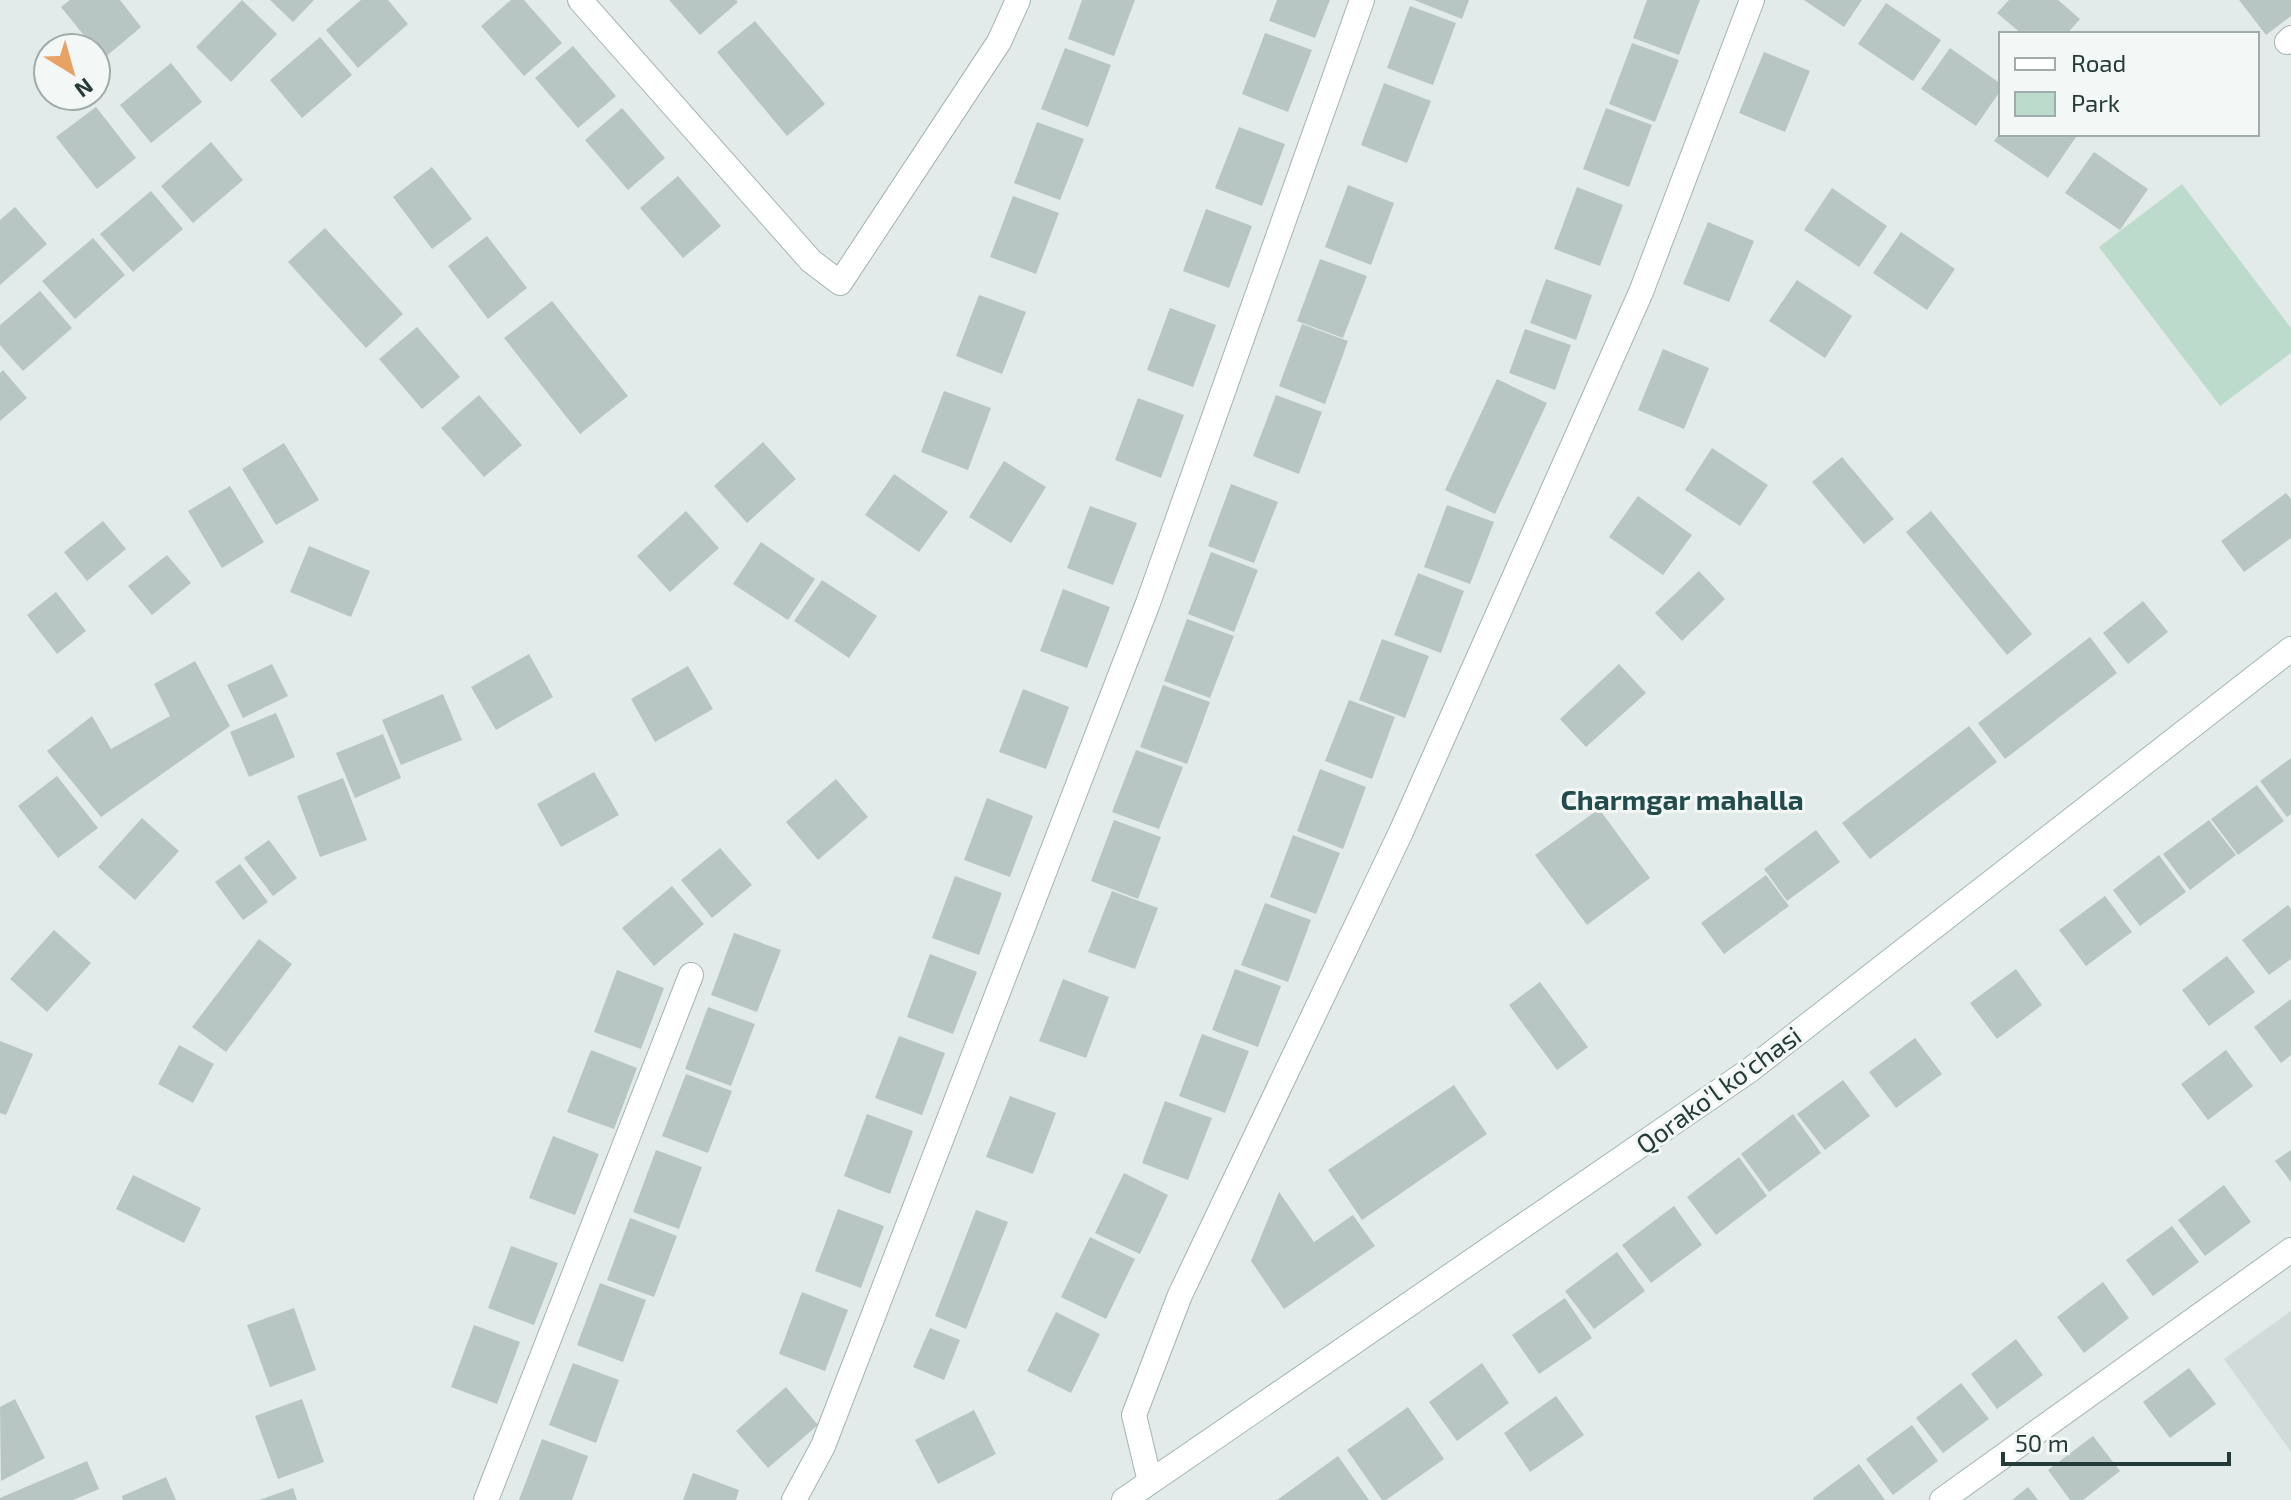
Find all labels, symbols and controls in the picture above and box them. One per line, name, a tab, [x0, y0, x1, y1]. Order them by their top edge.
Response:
north arrow	[32, 32, 112, 112]
legend	[1999, 32, 2259, 136]
text: Road	[2071, 48, 2126, 77]
text: N	[70, 74, 99, 104]
text: Park	[2071, 88, 2120, 117]
district label: Charmgar mahalla	[1560, 782, 1804, 816]
street label: Qorako'l ko'chasi	[1630, 1019, 1806, 1159]
scale bar	[2003, 1416, 2229, 1466]
text: 50 m	[2015, 1428, 2069, 1457]

